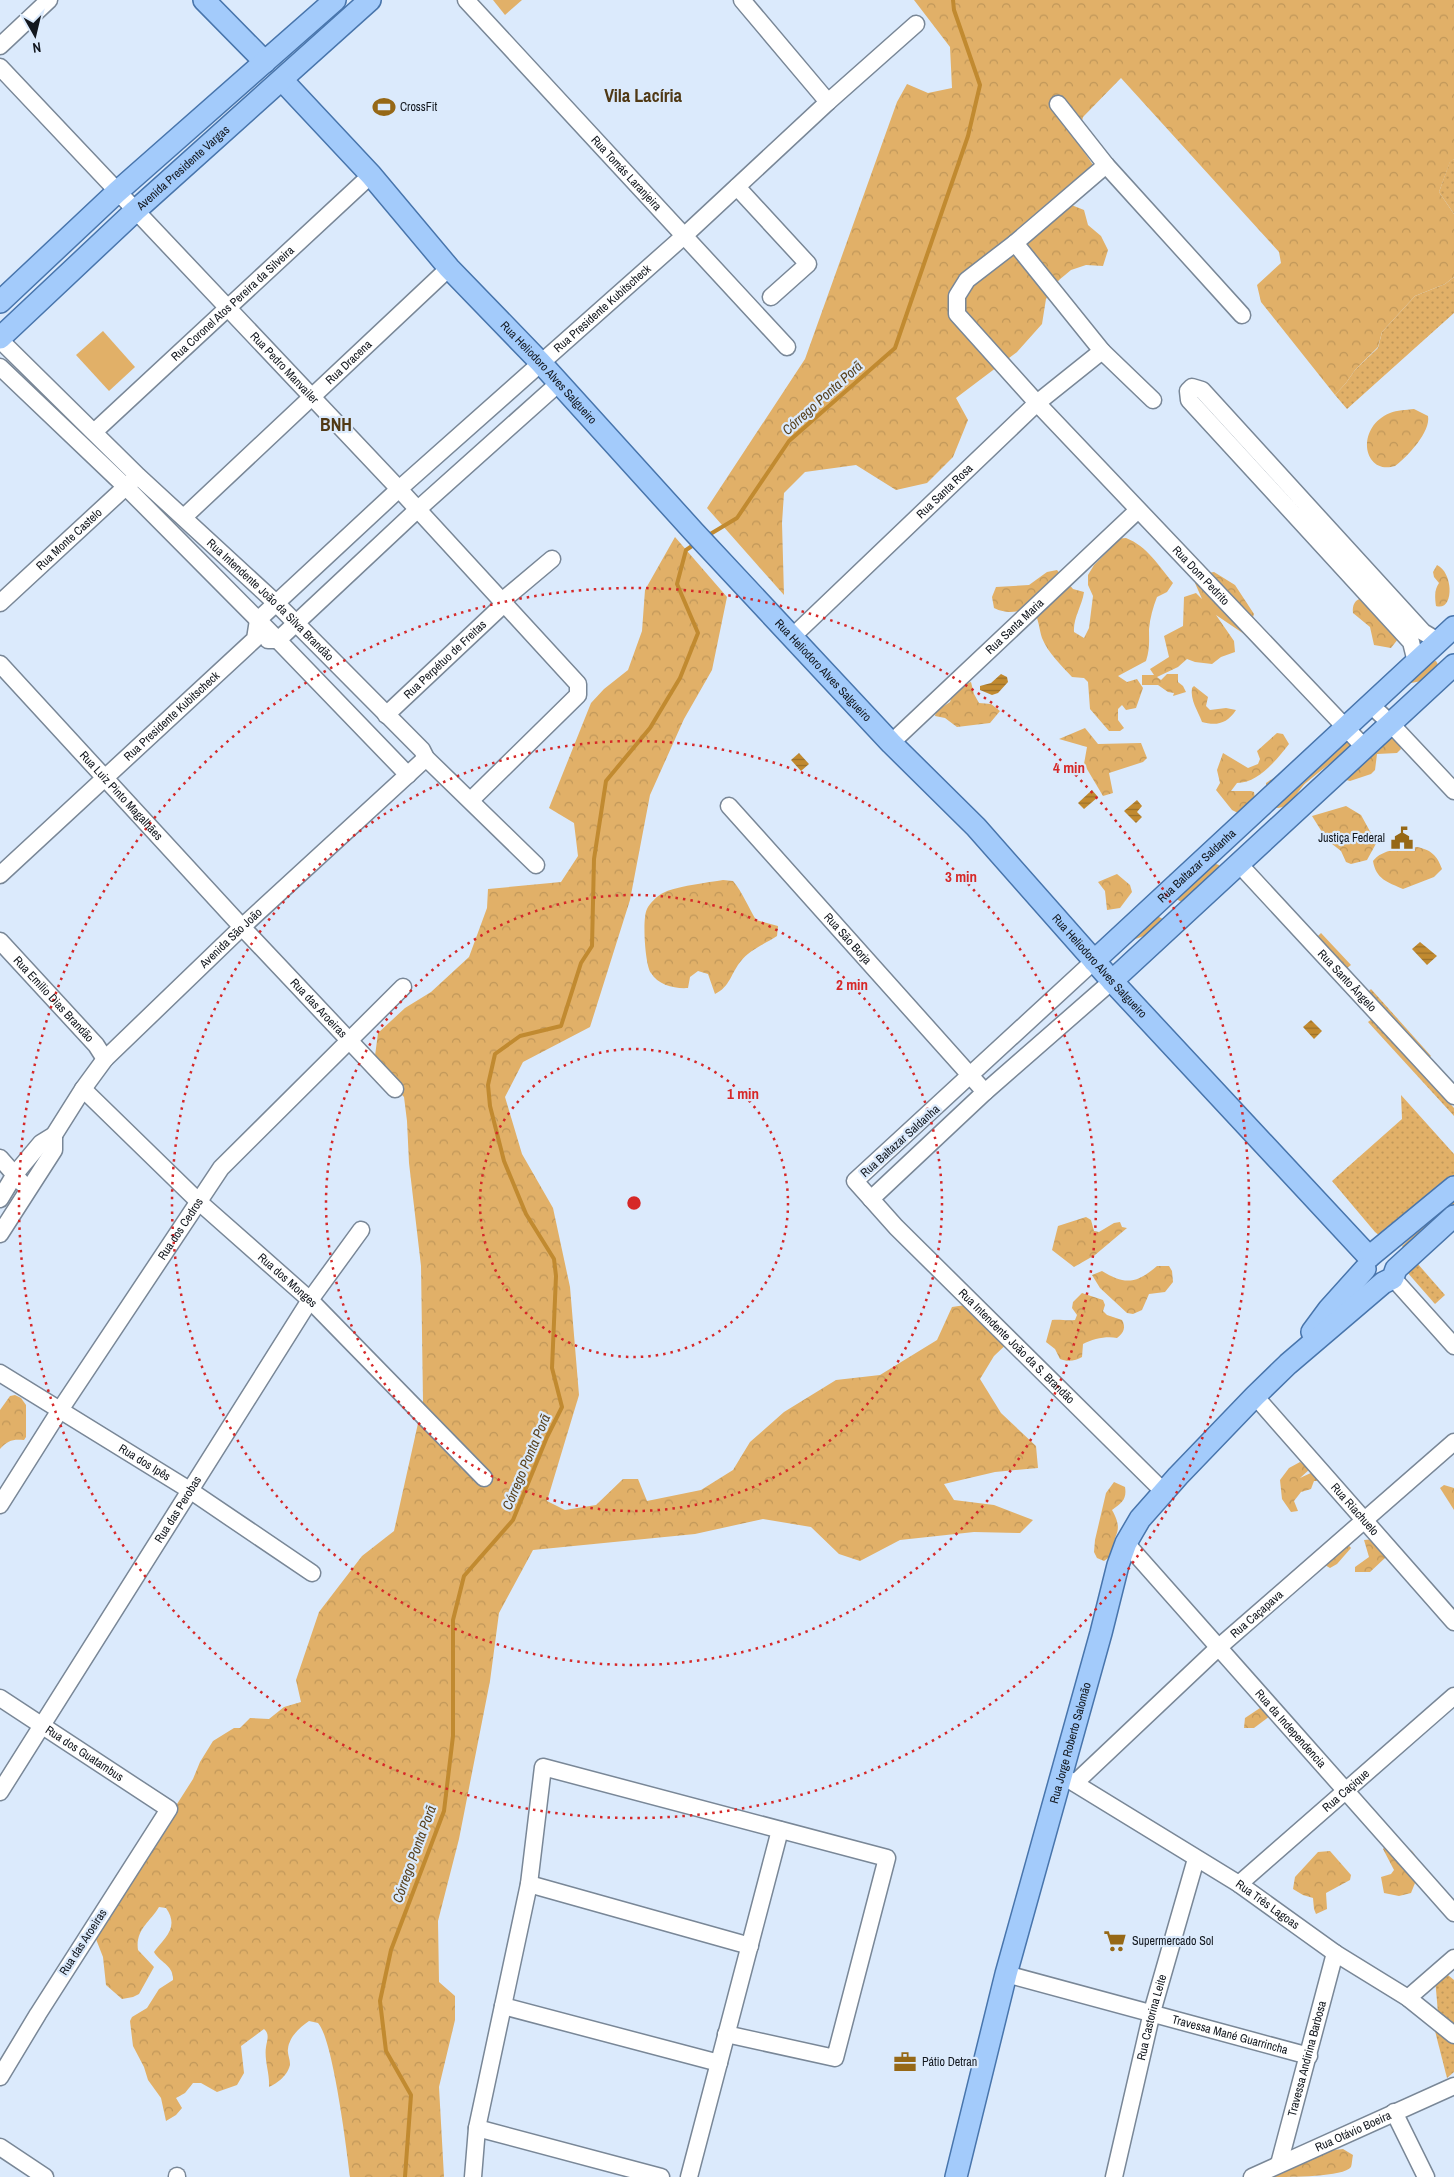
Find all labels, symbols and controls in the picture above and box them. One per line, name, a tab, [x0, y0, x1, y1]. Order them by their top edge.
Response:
north arrow	[10, 10, 60, 60]
text: N	[31, 38, 42, 57]
district label: Vila Lacíria	[604, 83, 683, 108]
sports icon: CrossFit	[371, 94, 397, 120]
place label: CrossFit	[400, 99, 437, 115]
street label: Avenida Presidente Vargas	[132, 122, 233, 214]
street label: Rua Tomás Laranjeira	[588, 132, 665, 215]
street label: Rua Coronel Atos Pereira da Silveira	[168, 242, 298, 365]
street label: Rua Presidente Kubitscheck	[550, 261, 654, 356]
street label: Rua Heliodoro Alves Salgueiro	[497, 318, 600, 427]
street label: Rua Pedro Manvailer	[247, 328, 323, 408]
street label: Rua Dracena	[322, 336, 376, 388]
water label: Córrego Ponta Porã	[778, 357, 866, 439]
district label: BNH	[320, 412, 352, 437]
street label: Rua Santa Rosa	[913, 460, 977, 522]
street label: Rua Monte Castelo	[33, 505, 105, 574]
street label: Rua Intendente João da Silva Brandão	[203, 535, 337, 664]
street label: Rua Dom Pedrito	[1169, 542, 1233, 609]
street label: Rua Santa Maria	[982, 595, 1048, 658]
street label: Rua Heliodoro Alves Salgueiro	[771, 616, 875, 725]
street label: Rua Perpétuo de Freitas	[400, 617, 490, 702]
street label: Rua Presidente Kubitscheck	[120, 668, 223, 764]
street label: Rua Luiz Pinto Magalhães	[76, 748, 166, 844]
text: 4 min	[1053, 757, 1085, 778]
street label: Rua Baltazar Saldanha	[1154, 825, 1240, 906]
public building icon: Justiça Federal	[1389, 825, 1415, 851]
place label: Justiça Federal	[1318, 830, 1385, 846]
text: 3 min	[945, 866, 977, 887]
street label: Avenida São João	[195, 905, 265, 972]
street label: Rua São Borja	[820, 909, 875, 968]
street label: Rua Heliodoro Alves Salgueiro	[1049, 911, 1151, 1022]
street label: Rua Santo Ângelo	[1314, 946, 1380, 1015]
street label: Rua Emilio Dias Brandão	[10, 953, 97, 1046]
text: 2 min	[836, 974, 868, 995]
street label: Rua das Aroeiras	[287, 975, 351, 1041]
text: 1 min	[727, 1083, 759, 1104]
street label: Rua Baltazar Saldanha	[857, 1101, 943, 1181]
centre of rings	[625, 1194, 643, 1212]
street label: Rua dos Cedros	[154, 1195, 207, 1263]
street label: Rua dos Monges	[254, 1249, 321, 1311]
street label: Rua Intendente João da S. Brandão	[955, 1285, 1078, 1407]
water label: Córrego Ponta Porã	[498, 1411, 554, 1513]
street label: Rua dos Ipês	[116, 1440, 174, 1484]
street label: Rua das Perobas	[151, 1473, 205, 1546]
street label: Rua Riachuelo	[1327, 1480, 1382, 1539]
street label: Rua Caçapava	[1227, 1586, 1287, 1642]
street label: Rua Jorge Roberto Salomão	[1046, 1681, 1095, 1805]
street label: Rua da Independencia	[1251, 1686, 1330, 1772]
street label: Rua dos Guatambus	[42, 1722, 127, 1785]
street label: Rua Caçique	[1319, 1766, 1373, 1815]
water label: Córrego Ponta Porã	[388, 1802, 440, 1905]
street label: Rua Três Lagoas	[1232, 1876, 1303, 1933]
street label: Rua das Aroeiras	[56, 1906, 110, 1978]
supermarket icon: Supermercado Sol	[1102, 1928, 1128, 1954]
place label: Supermercado Sol	[1132, 1933, 1214, 1949]
street label: Rua Castorina Leite	[1133, 1972, 1170, 2062]
street label: Travessa Andirina Barbosa	[1284, 1999, 1330, 2118]
street label: Travessa Mané Guarrincha	[1170, 2011, 1290, 2058]
office icon: Pátio Detran	[892, 2049, 918, 2075]
place label: Pátio Detran	[922, 2054, 977, 2070]
street label: Rua Otávio Boeira	[1313, 2107, 1394, 2155]

